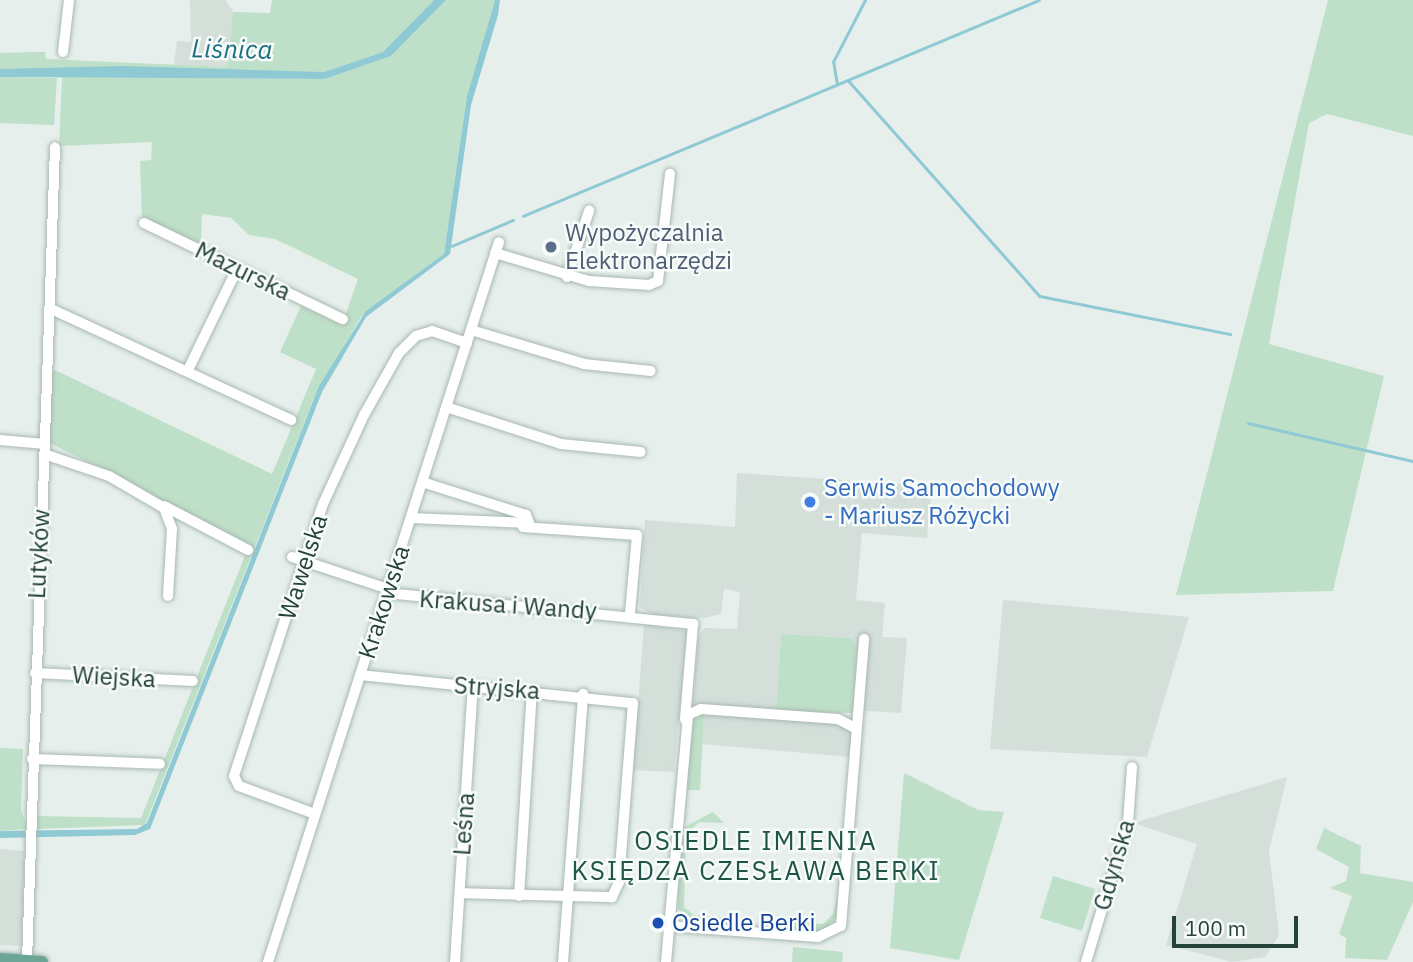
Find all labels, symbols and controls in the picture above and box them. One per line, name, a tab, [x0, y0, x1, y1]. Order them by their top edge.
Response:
water label: Liśnica	[191, 33, 273, 65]
place label: Wypożyczalnia Elektronarzędzi	[565, 219, 732, 275]
street label: Mazurska	[190, 236, 296, 306]
marker: Wypożyczalnia Elektronarzędzi	[543, 239, 559, 255]
place label: Serwis Samochodowy - Mariusz Różycki	[824, 474, 1060, 530]
marker: Serwis Samochodowy - Mariusz Różycki	[802, 494, 818, 510]
street label: Lutyków	[22, 508, 56, 600]
street label: Wawelska	[272, 511, 334, 623]
street label: Krakowska	[352, 542, 416, 662]
street label: Krakusa i Wandy	[418, 584, 598, 626]
street label: Wiejska	[72, 660, 156, 694]
street label: Stryjska	[453, 671, 541, 705]
street label: Leśna	[447, 792, 481, 856]
street label: Gdyńska	[1087, 816, 1141, 914]
district label: OSIEDLE IMIENIA KSIĘDZA CZESŁAWA BERKI	[574, 825, 938, 886]
scale bar	[1175, 902, 1301, 946]
place label: Osiedle Berki	[672, 909, 815, 937]
text: 100 m	[1185, 914, 1246, 942]
marker: Osiedle Berki	[650, 915, 666, 931]

